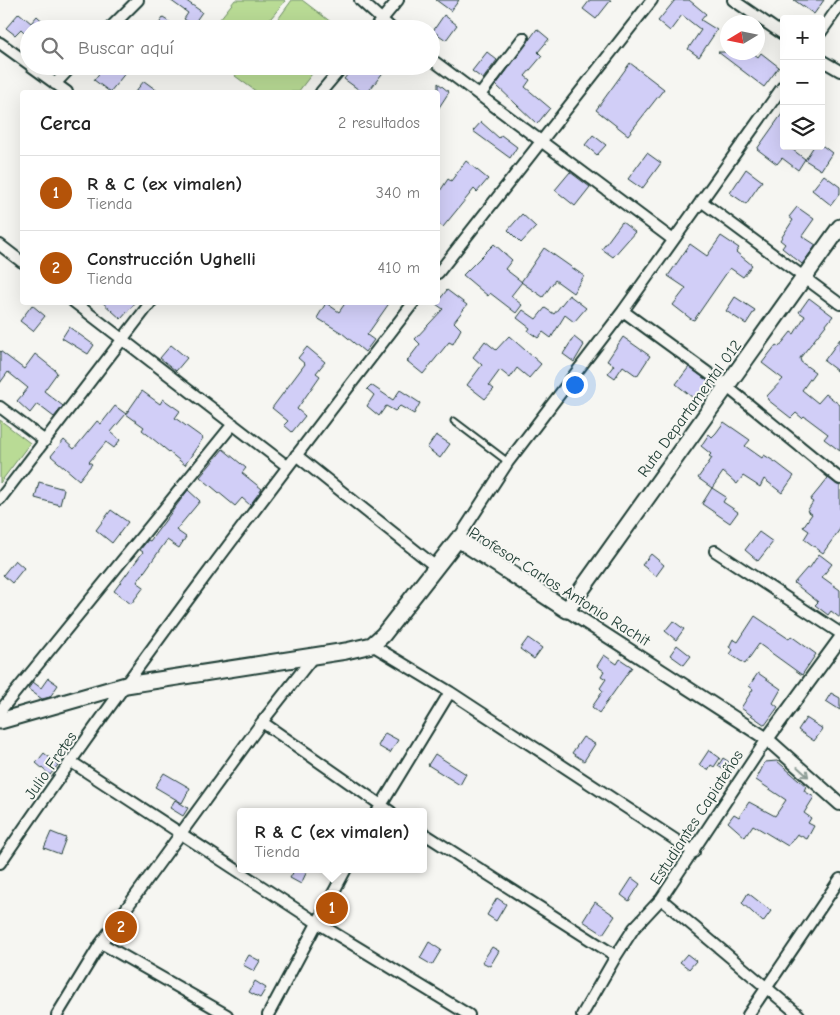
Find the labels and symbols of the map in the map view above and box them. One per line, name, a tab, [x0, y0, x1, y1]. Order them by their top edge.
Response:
north arrow	[720, 15, 765, 60]
street label: Ruta Departamental 012	[634, 337, 746, 481]
your location	[562, 372, 588, 398]
street label: Profesor Carlos Antonio Rachit	[466, 524, 654, 650]
street label: Julio Fretes	[21, 728, 81, 803]
street label: Estudiantes Capiateños	[647, 747, 747, 888]
one-way arrow	[797, 766, 810, 777]
pin: 1	[316, 889, 348, 927]
pin: 2	[105, 908, 137, 946]

